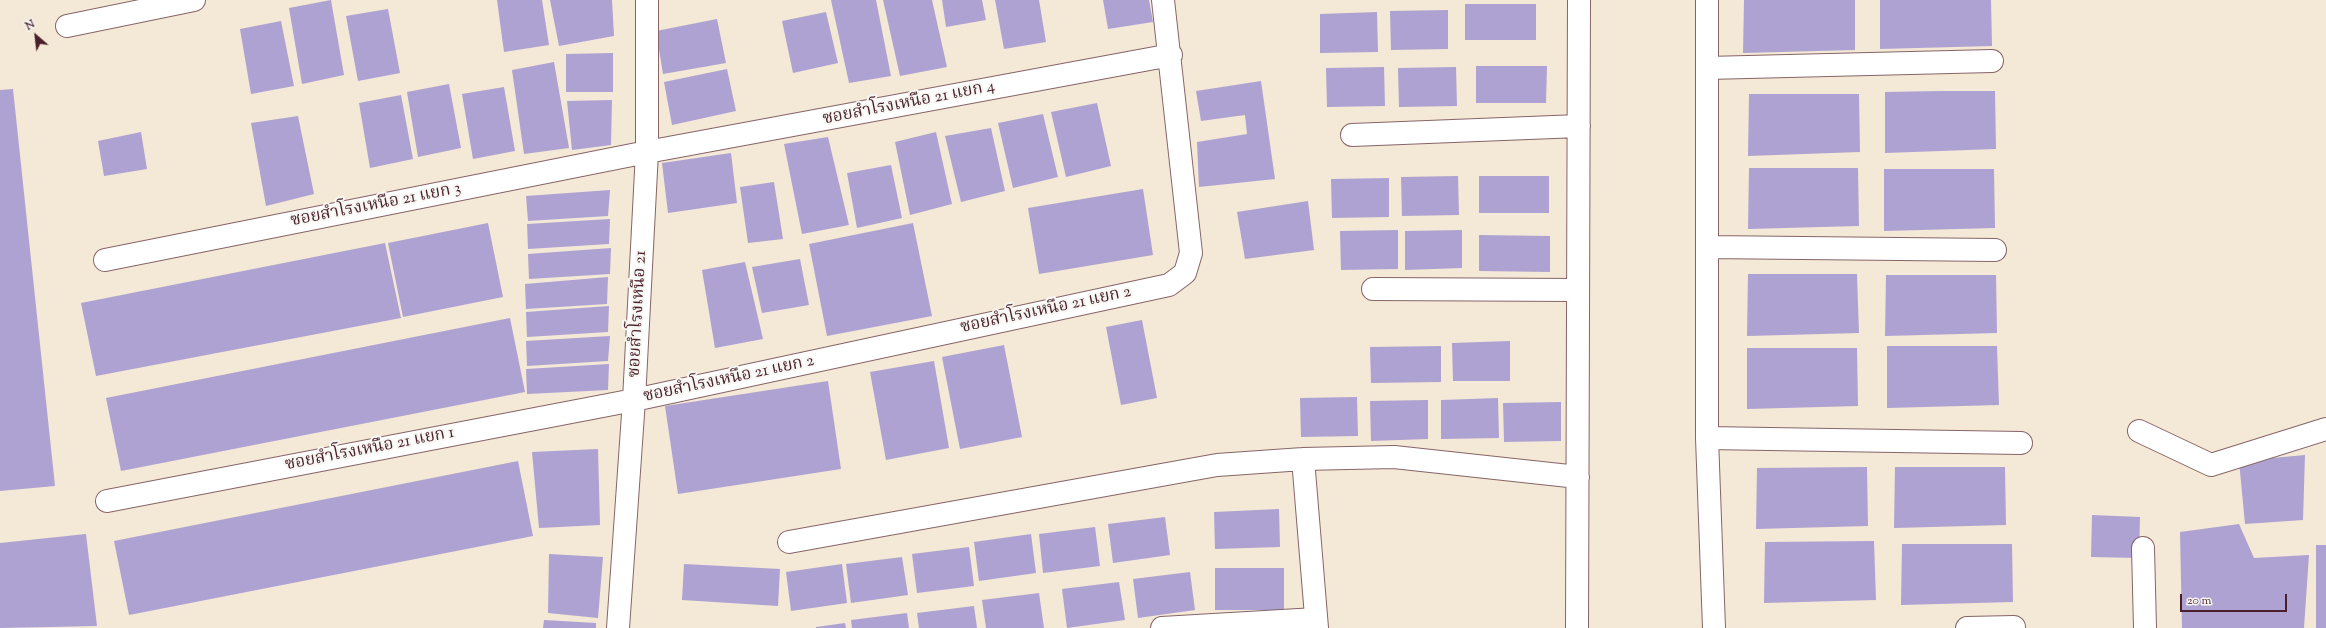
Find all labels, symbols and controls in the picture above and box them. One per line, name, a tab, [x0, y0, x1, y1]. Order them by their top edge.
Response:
north arrow	[16, 16, 56, 56]
text: N	[23, 16, 38, 35]
street label: ซอยสำโรงเหนือ 21 แยก 4	[821, 77, 997, 131]
street label: ซอยสำโรงเหนือ 21 แยก 3	[289, 179, 463, 233]
street label: ซอยสำโรงเหนือ 21	[625, 250, 653, 378]
street label: ซอยสำโรงเหนือ 21 แยก 2	[959, 283, 1133, 339]
street label: ซอยสำโรงเหนือ 21 แยก 2	[642, 352, 816, 408]
street label: ซอยสำโรงเหนือ 21 แยก 1	[284, 424, 456, 476]
scale bar	[2182, 586, 2289, 612]
text: 20 m	[2187, 592, 2211, 610]

